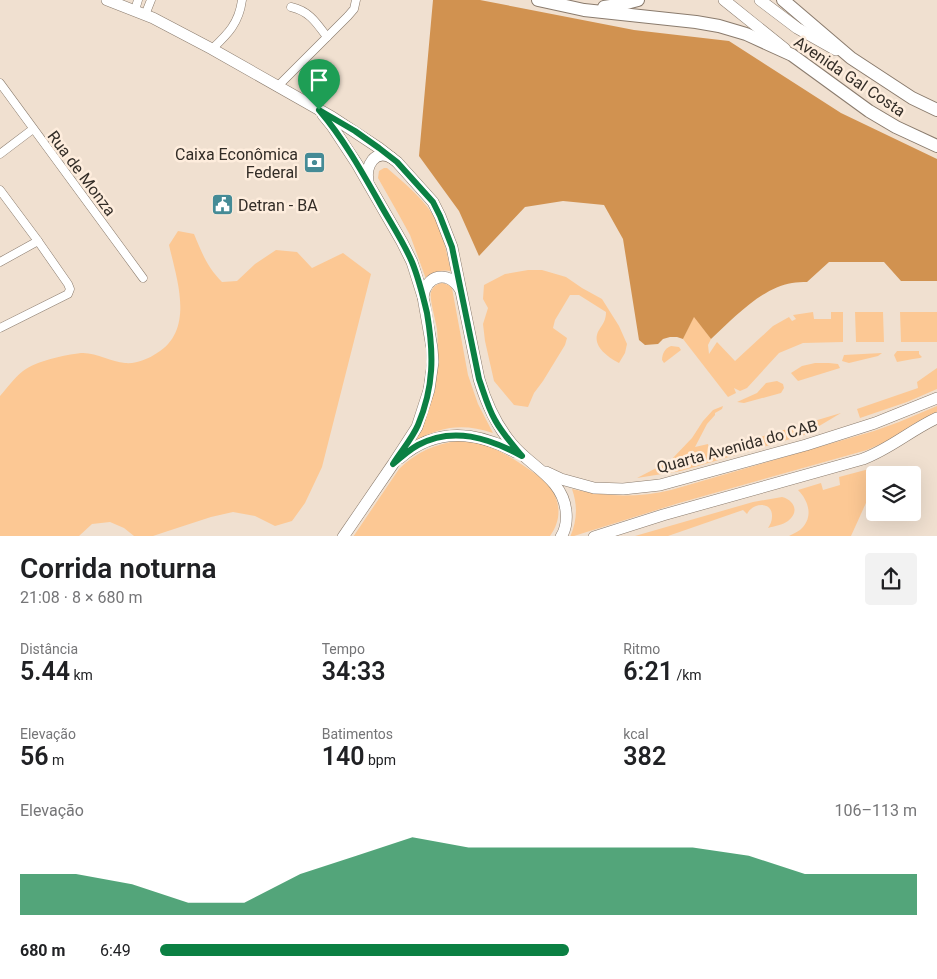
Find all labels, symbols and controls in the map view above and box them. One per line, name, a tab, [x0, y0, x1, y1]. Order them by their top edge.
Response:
street label: Avenida Gal Costa	[791, 32, 909, 121]
pin	[298, 59, 340, 110]
icon: arrive	[305, 66, 333, 94]
street label: Rua de Monza	[43, 127, 120, 220]
place label: Caixa Econômica Federal	[175, 145, 298, 182]
bank icon: Caixa Econômica Federal	[302, 151, 326, 175]
public building icon: Detran - BA	[210, 193, 234, 217]
place label: Detran - BA	[238, 196, 318, 215]
street label: Quarta Avenida do CAB	[655, 416, 820, 477]
map controls	[866, 466, 921, 521]
button: layers	[866, 466, 921, 521]
text: Corrida noturna	[20, 552, 217, 585]
button: share	[865, 553, 917, 605]
text: 21:08 · 8 × 680 m	[20, 588, 142, 607]
text: Distância	[20, 641, 78, 657]
text: Tempo	[322, 641, 365, 657]
text: Ritmo	[623, 641, 660, 657]
text: 5.44	[20, 657, 70, 686]
text: 34:33	[322, 657, 386, 686]
text: 6:21	[623, 657, 673, 686]
text: km	[70, 667, 93, 683]
text: /km	[673, 667, 702, 683]
text: Elevação	[20, 726, 76, 742]
text: Batimentos	[322, 726, 393, 742]
text: kcal	[623, 726, 649, 742]
text: 56	[20, 742, 49, 771]
text: 140	[322, 742, 365, 771]
text: 382	[623, 742, 666, 771]
text: m	[49, 752, 64, 768]
text: bpm	[365, 752, 396, 768]
text: Elevação	[20, 801, 84, 820]
text: 106–113 m	[835, 801, 917, 820]
text: 680 m	[20, 941, 65, 960]
text: 6:49	[100, 941, 131, 960]

